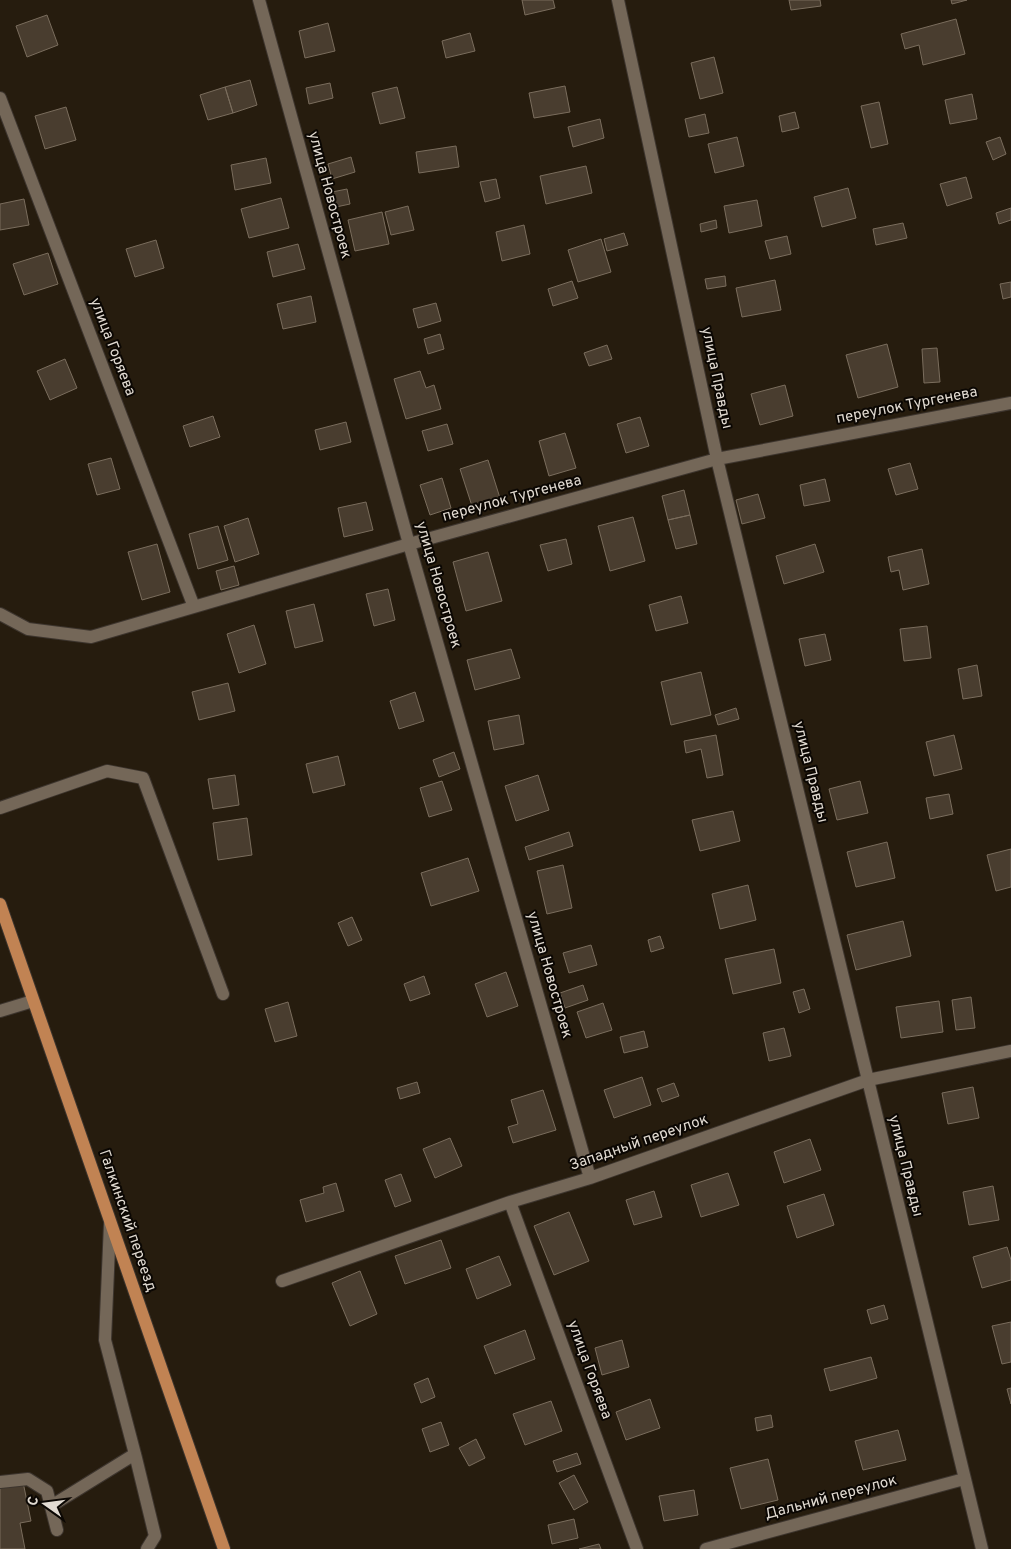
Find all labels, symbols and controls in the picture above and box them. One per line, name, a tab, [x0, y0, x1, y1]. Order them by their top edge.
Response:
street label: улица Новостроек	[303, 129, 355, 261]
street label: улица Горяева	[85, 295, 139, 399]
street label: улица Правды	[696, 325, 736, 431]
street label: переулок Тургенева	[835, 383, 979, 429]
street label: переулок Тургенева	[440, 471, 584, 527]
street label: улица Новостроек	[411, 519, 465, 651]
street label: улица Правды	[788, 719, 832, 825]
street label: улица Новостроек	[522, 909, 576, 1041]
street label: Западный переулок	[567, 1110, 711, 1176]
street label: улица Правды	[883, 1113, 927, 1219]
street label: Галкинский переезд	[94, 1148, 160, 1294]
street label: улица Горяева	[562, 1318, 616, 1422]
street label: Дальний переулок	[763, 1471, 899, 1525]
north arrow	[20, 1479, 70, 1529]
text: С	[25, 1495, 43, 1508]

